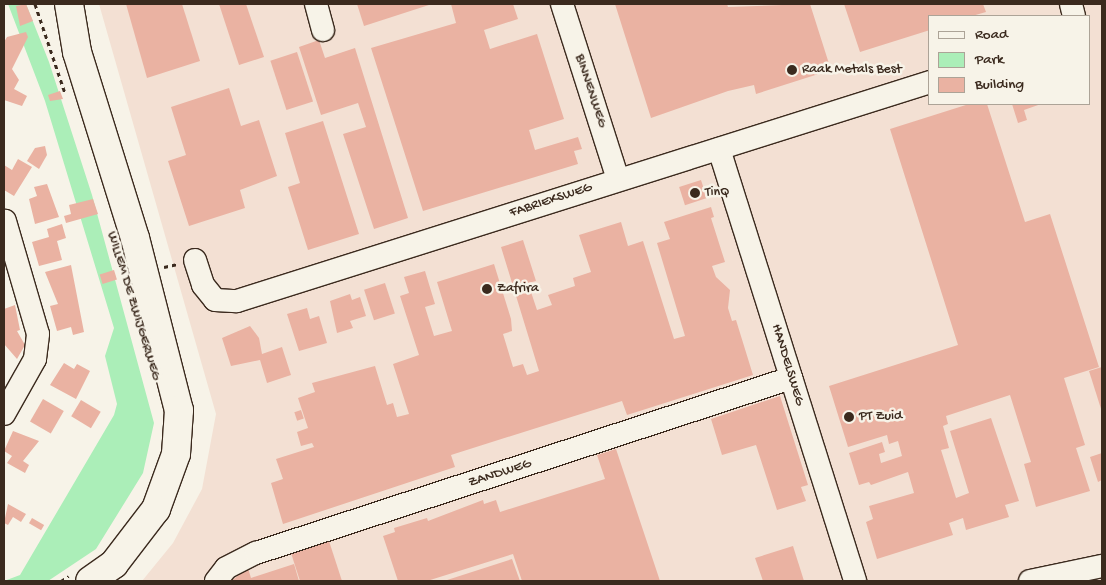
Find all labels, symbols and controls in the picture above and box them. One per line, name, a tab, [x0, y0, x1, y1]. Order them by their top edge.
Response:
legend	[928, 15, 1091, 105]
text: Road	[975, 26, 1008, 44]
text: Park	[975, 51, 1004, 69]
street label: BINNENWEG	[570, 52, 610, 130]
place label: Raak Metals Best	[802, 62, 902, 78]
marker: Raak Metals Best	[786, 64, 798, 76]
text: Building	[975, 76, 1024, 94]
street label: FABRIEKSWEG	[508, 180, 594, 222]
place label: TinQ	[705, 185, 729, 201]
marker: TinQ	[689, 187, 701, 199]
street label: WILLEM DE ZWIJGERWEG	[102, 230, 164, 382]
place label: Zafrira	[497, 281, 539, 297]
marker: Zafrira	[481, 283, 493, 295]
street label: HANDELSWEG	[767, 322, 807, 408]
place label: PT Zuid	[859, 409, 902, 425]
marker: PT Zuid	[843, 411, 855, 423]
street label: ZANDWEG	[466, 456, 534, 492]

